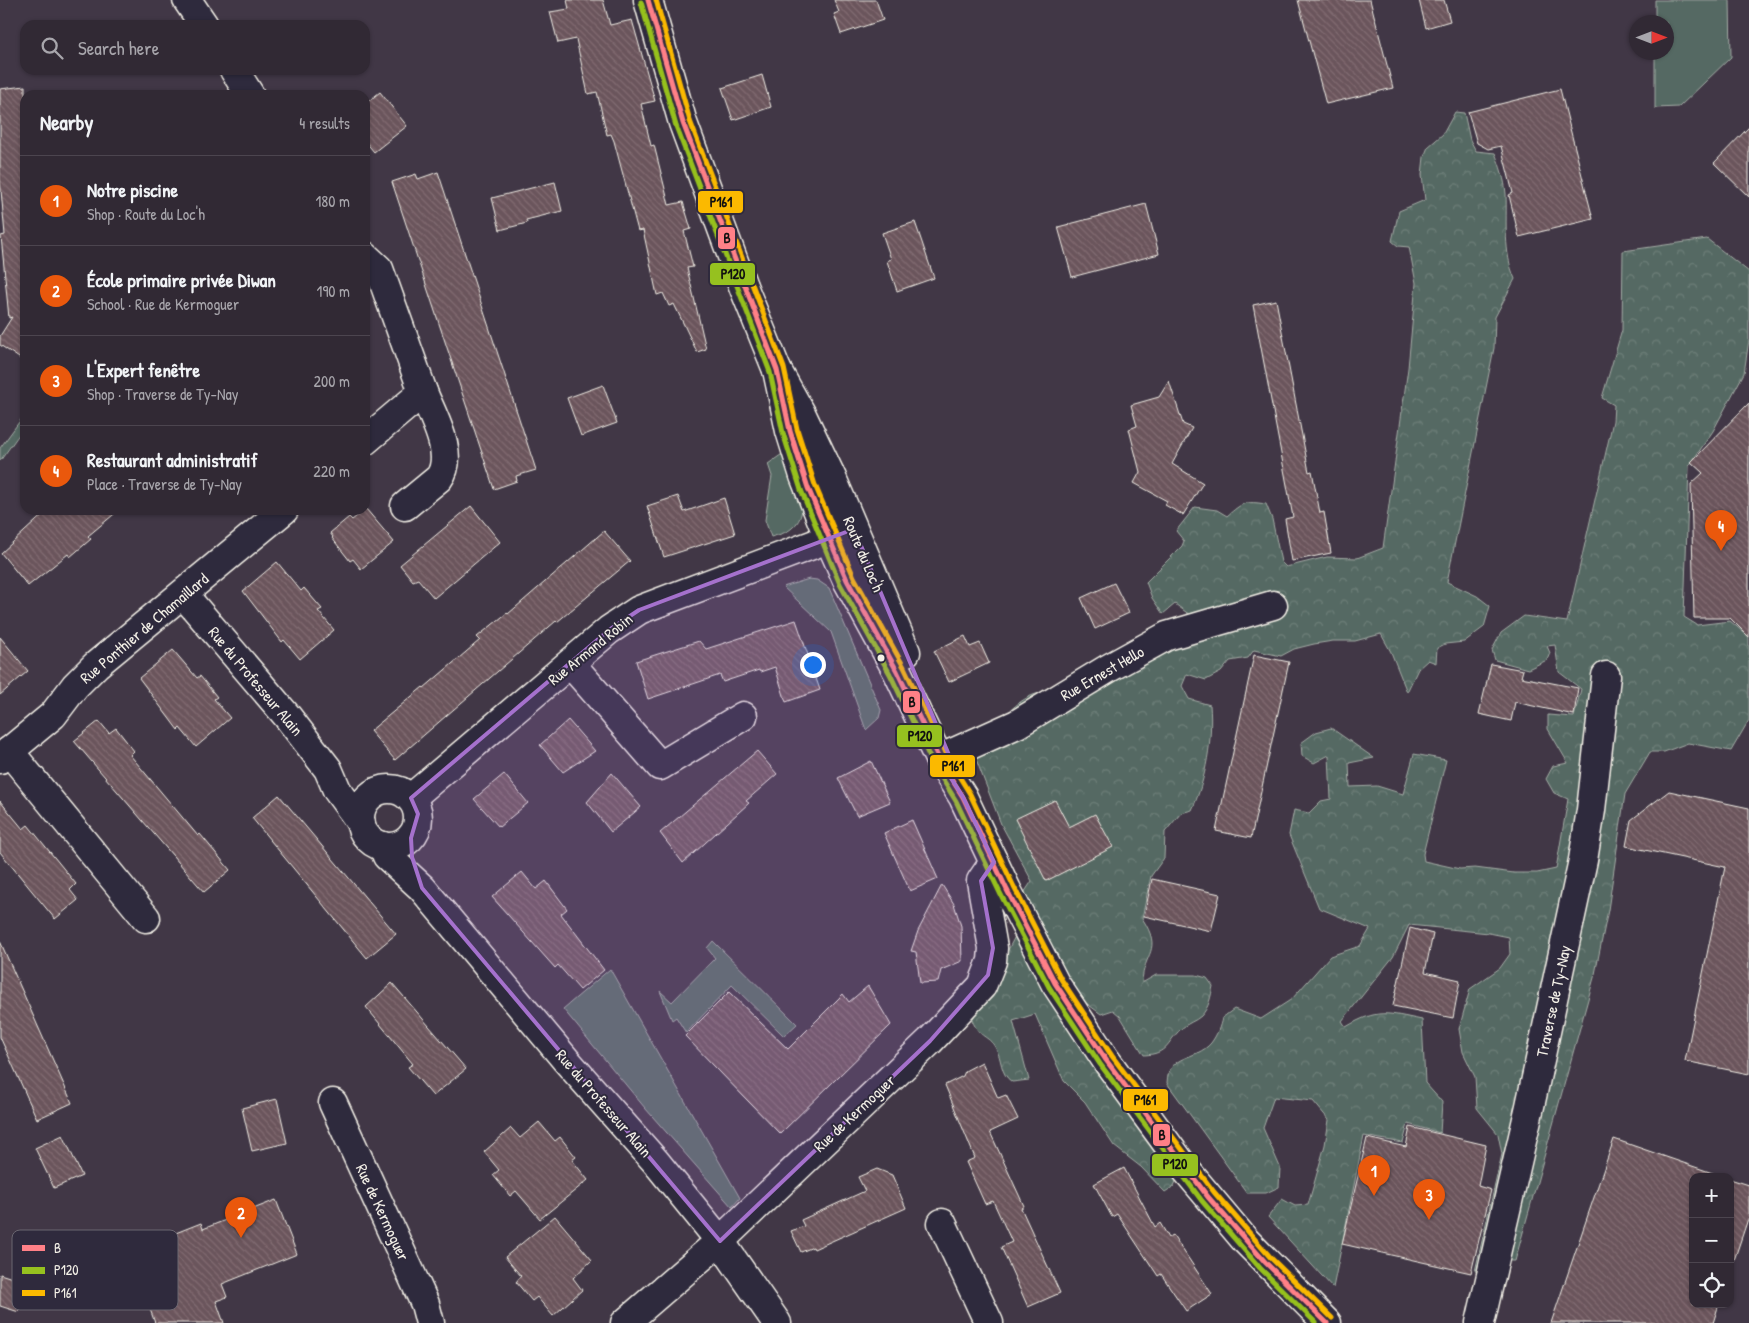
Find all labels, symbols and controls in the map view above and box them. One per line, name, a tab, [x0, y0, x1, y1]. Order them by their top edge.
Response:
north arrow	[1629, 15, 1674, 60]
search box	[20, 20, 370, 75]
icon: search	[38, 34, 66, 62]
text: Search here	[78, 35, 159, 61]
text: Nearby	[40, 108, 93, 137]
text: 4 results	[299, 112, 350, 134]
text: Notre piscine	[87, 177, 178, 203]
text: 1	[53, 190, 59, 212]
text: 180 m	[316, 190, 350, 212]
line badge: P161	[697, 190, 744, 214]
text: P161	[710, 192, 732, 211]
text: Shop · Route du Loc'h	[87, 203, 205, 225]
line badge: B	[717, 226, 736, 250]
text: B	[723, 228, 731, 247]
line badge: P120	[709, 262, 756, 286]
text: P120	[721, 264, 746, 283]
text: École primaire privée Diwan	[87, 267, 276, 293]
text: 2	[52, 280, 60, 302]
text: 190 m	[317, 280, 350, 302]
text: School · Rue de Kermoguer	[87, 293, 239, 315]
text: L'Expert fenêtre	[87, 357, 200, 383]
text: 3	[52, 370, 60, 392]
text: 200 m	[314, 370, 350, 392]
text: Shop · Traverse de Ty-Nay	[87, 383, 239, 405]
text: Restaurant administratif	[87, 447, 257, 473]
text: 4	[53, 460, 59, 482]
text: 220 m	[313, 460, 350, 482]
text: Place · Traverse de Ty-Nay	[87, 473, 242, 495]
pin: 4	[1705, 510, 1737, 551]
street label: Route du Loc'h	[838, 513, 890, 595]
street label: Rue Ponthier de Chamaillard	[75, 568, 213, 688]
street label: Rue Armand Robin	[543, 608, 637, 690]
street label: Rue du Professeur Alain	[204, 622, 308, 740]
street label: Rue Ernest Hello	[1056, 640, 1148, 706]
your location	[800, 652, 826, 678]
unlabelled marker	[876, 653, 886, 663]
line badge: B	[902, 690, 921, 714]
text: B	[908, 692, 916, 711]
line badge: P120	[896, 724, 943, 748]
text: P120	[908, 726, 933, 745]
line badge: P161	[929, 754, 976, 778]
text: P161	[942, 756, 964, 775]
street label: Traverse de Ty-Nay	[1530, 943, 1576, 1059]
street label: Rue du Professeur Alain	[551, 1044, 657, 1162]
street label: Rue de Kermoguer	[808, 1069, 900, 1157]
line badge: P161	[1122, 1088, 1169, 1112]
text: P161	[1134, 1090, 1156, 1109]
line badge: B	[1152, 1123, 1171, 1147]
text: B	[1158, 1125, 1166, 1144]
line badge: P120	[1151, 1153, 1199, 1177]
text: P120	[1163, 1154, 1188, 1173]
pin: 1	[1358, 1155, 1390, 1196]
street label: Rue de Kermoguer	[351, 1160, 415, 1264]
map controls	[1689, 1173, 1734, 1308]
button: +	[1689, 1173, 1734, 1218]
pin: 3	[1413, 1179, 1445, 1220]
pin: 2	[225, 1197, 257, 1238]
button: −	[1689, 1218, 1734, 1263]
legend	[12, 1230, 178, 1310]
text: B	[54, 1238, 61, 1257]
text: P120	[54, 1260, 79, 1279]
button: locate	[1689, 1263, 1734, 1308]
text: P161	[54, 1283, 76, 1302]

